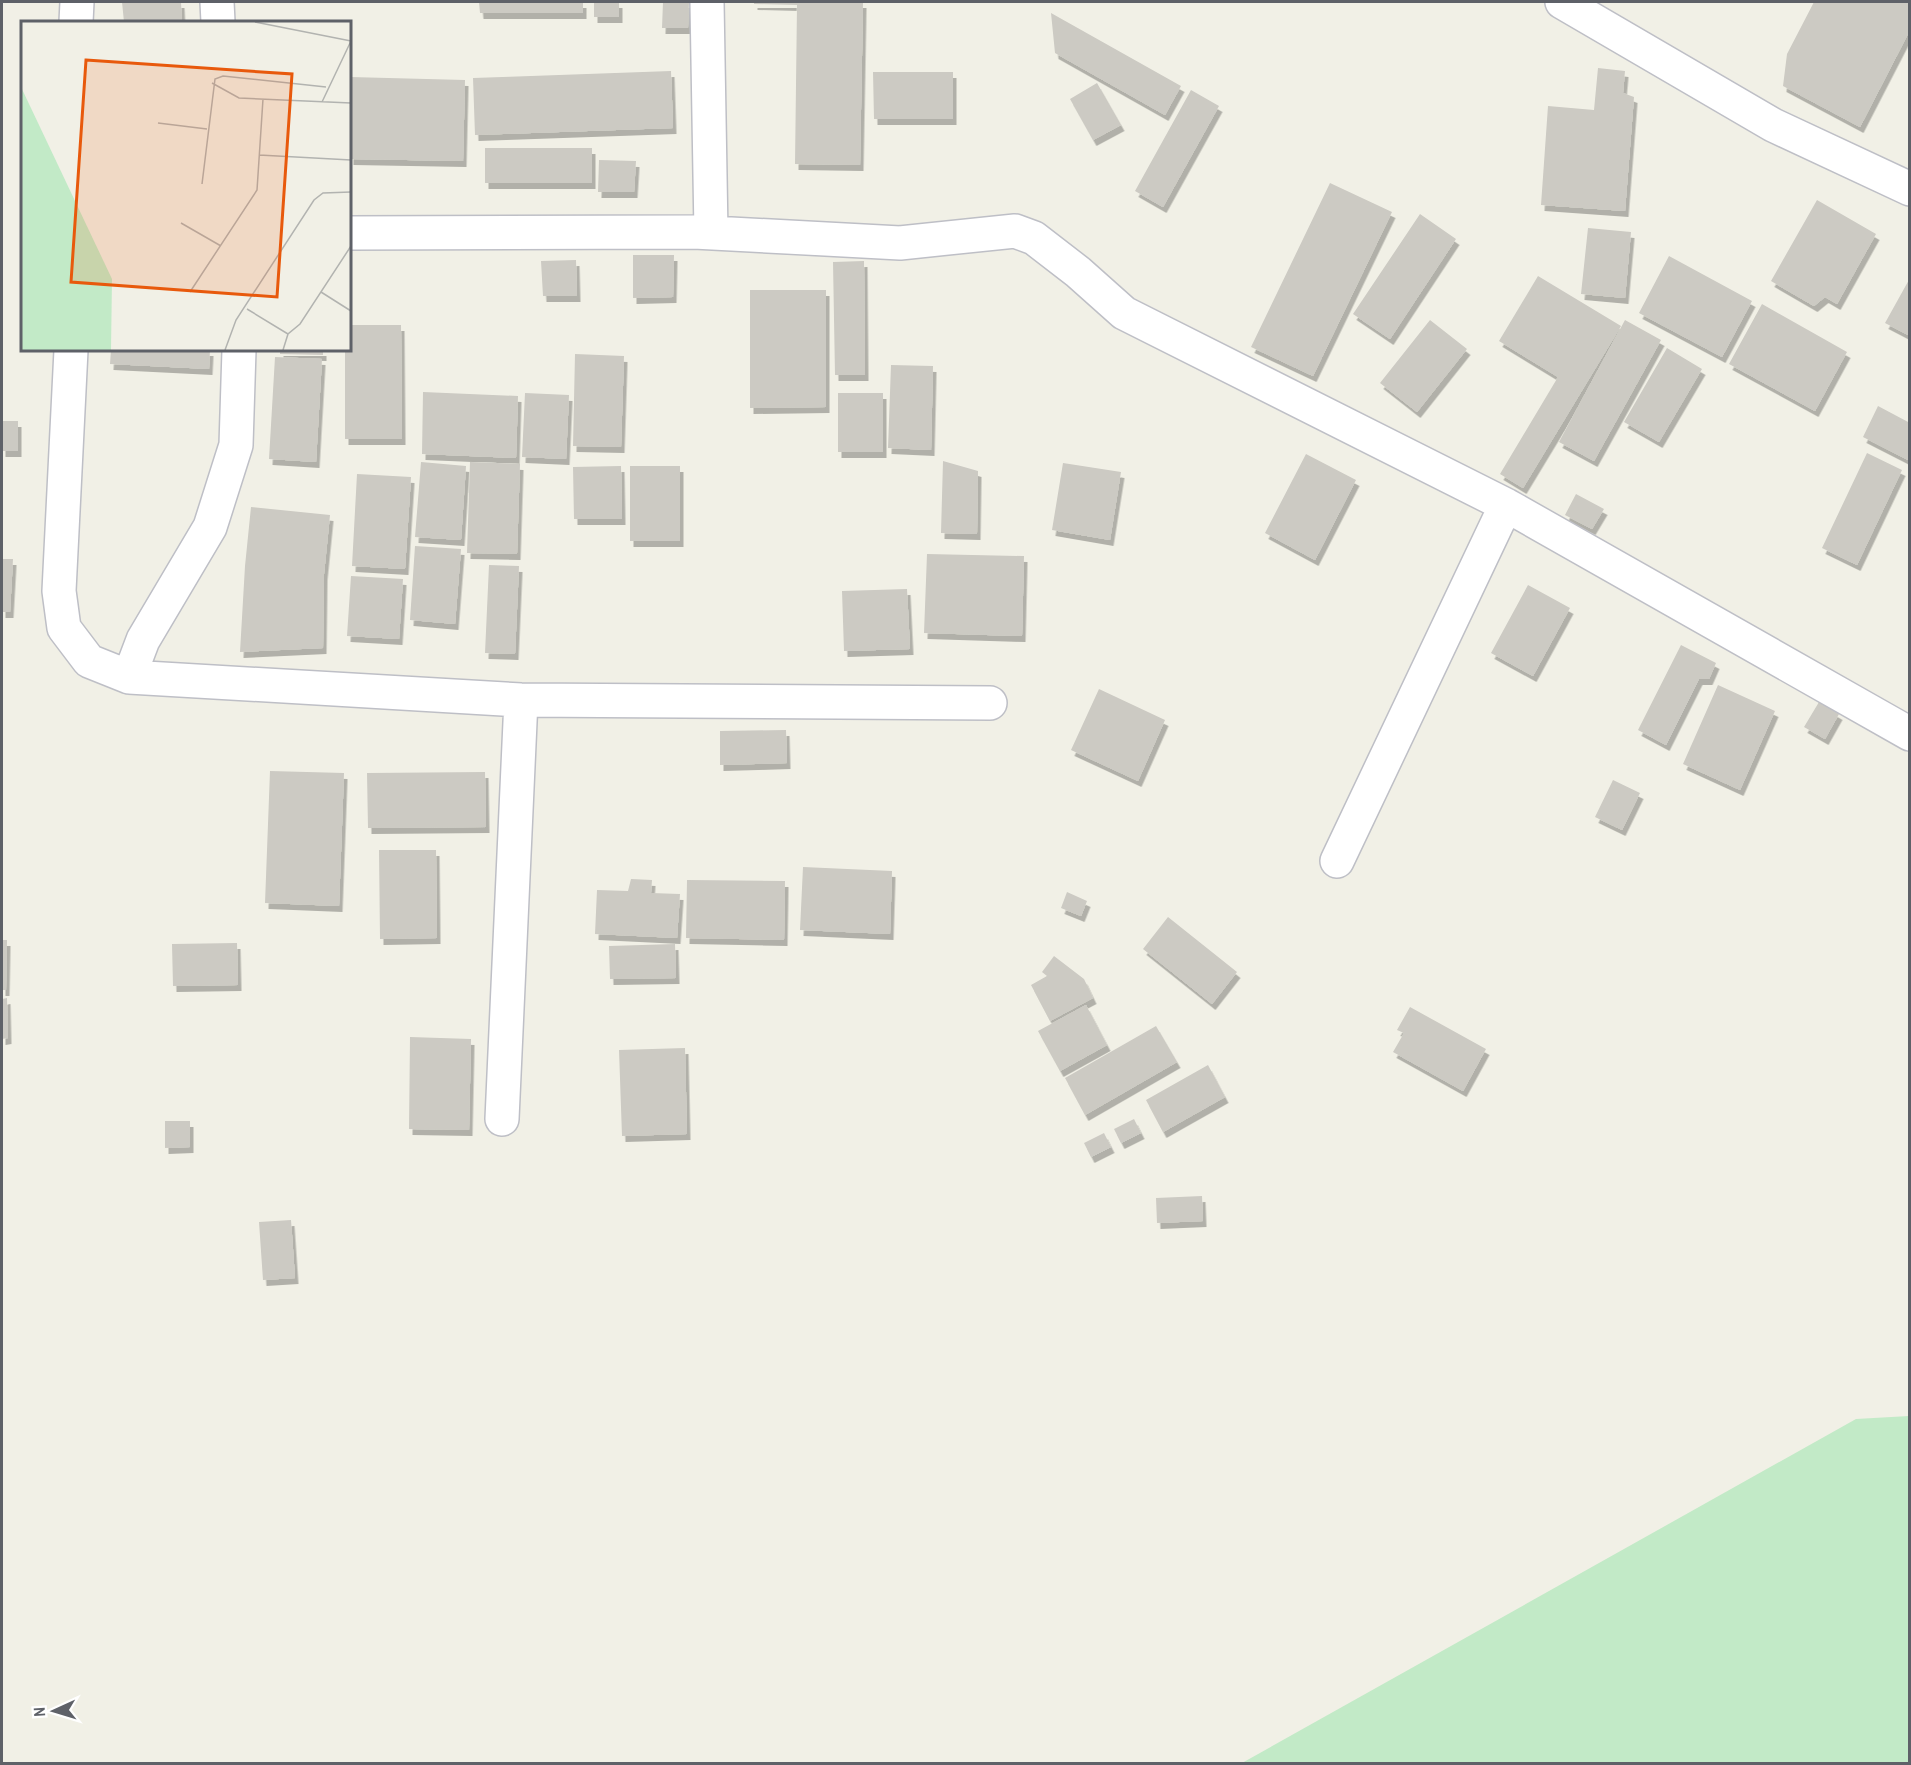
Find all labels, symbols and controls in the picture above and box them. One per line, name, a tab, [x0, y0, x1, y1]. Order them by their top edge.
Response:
inset map	[21, 21, 351, 351]
north arrow	[24, 1681, 84, 1741]
text: N	[28, 1707, 50, 1718]

